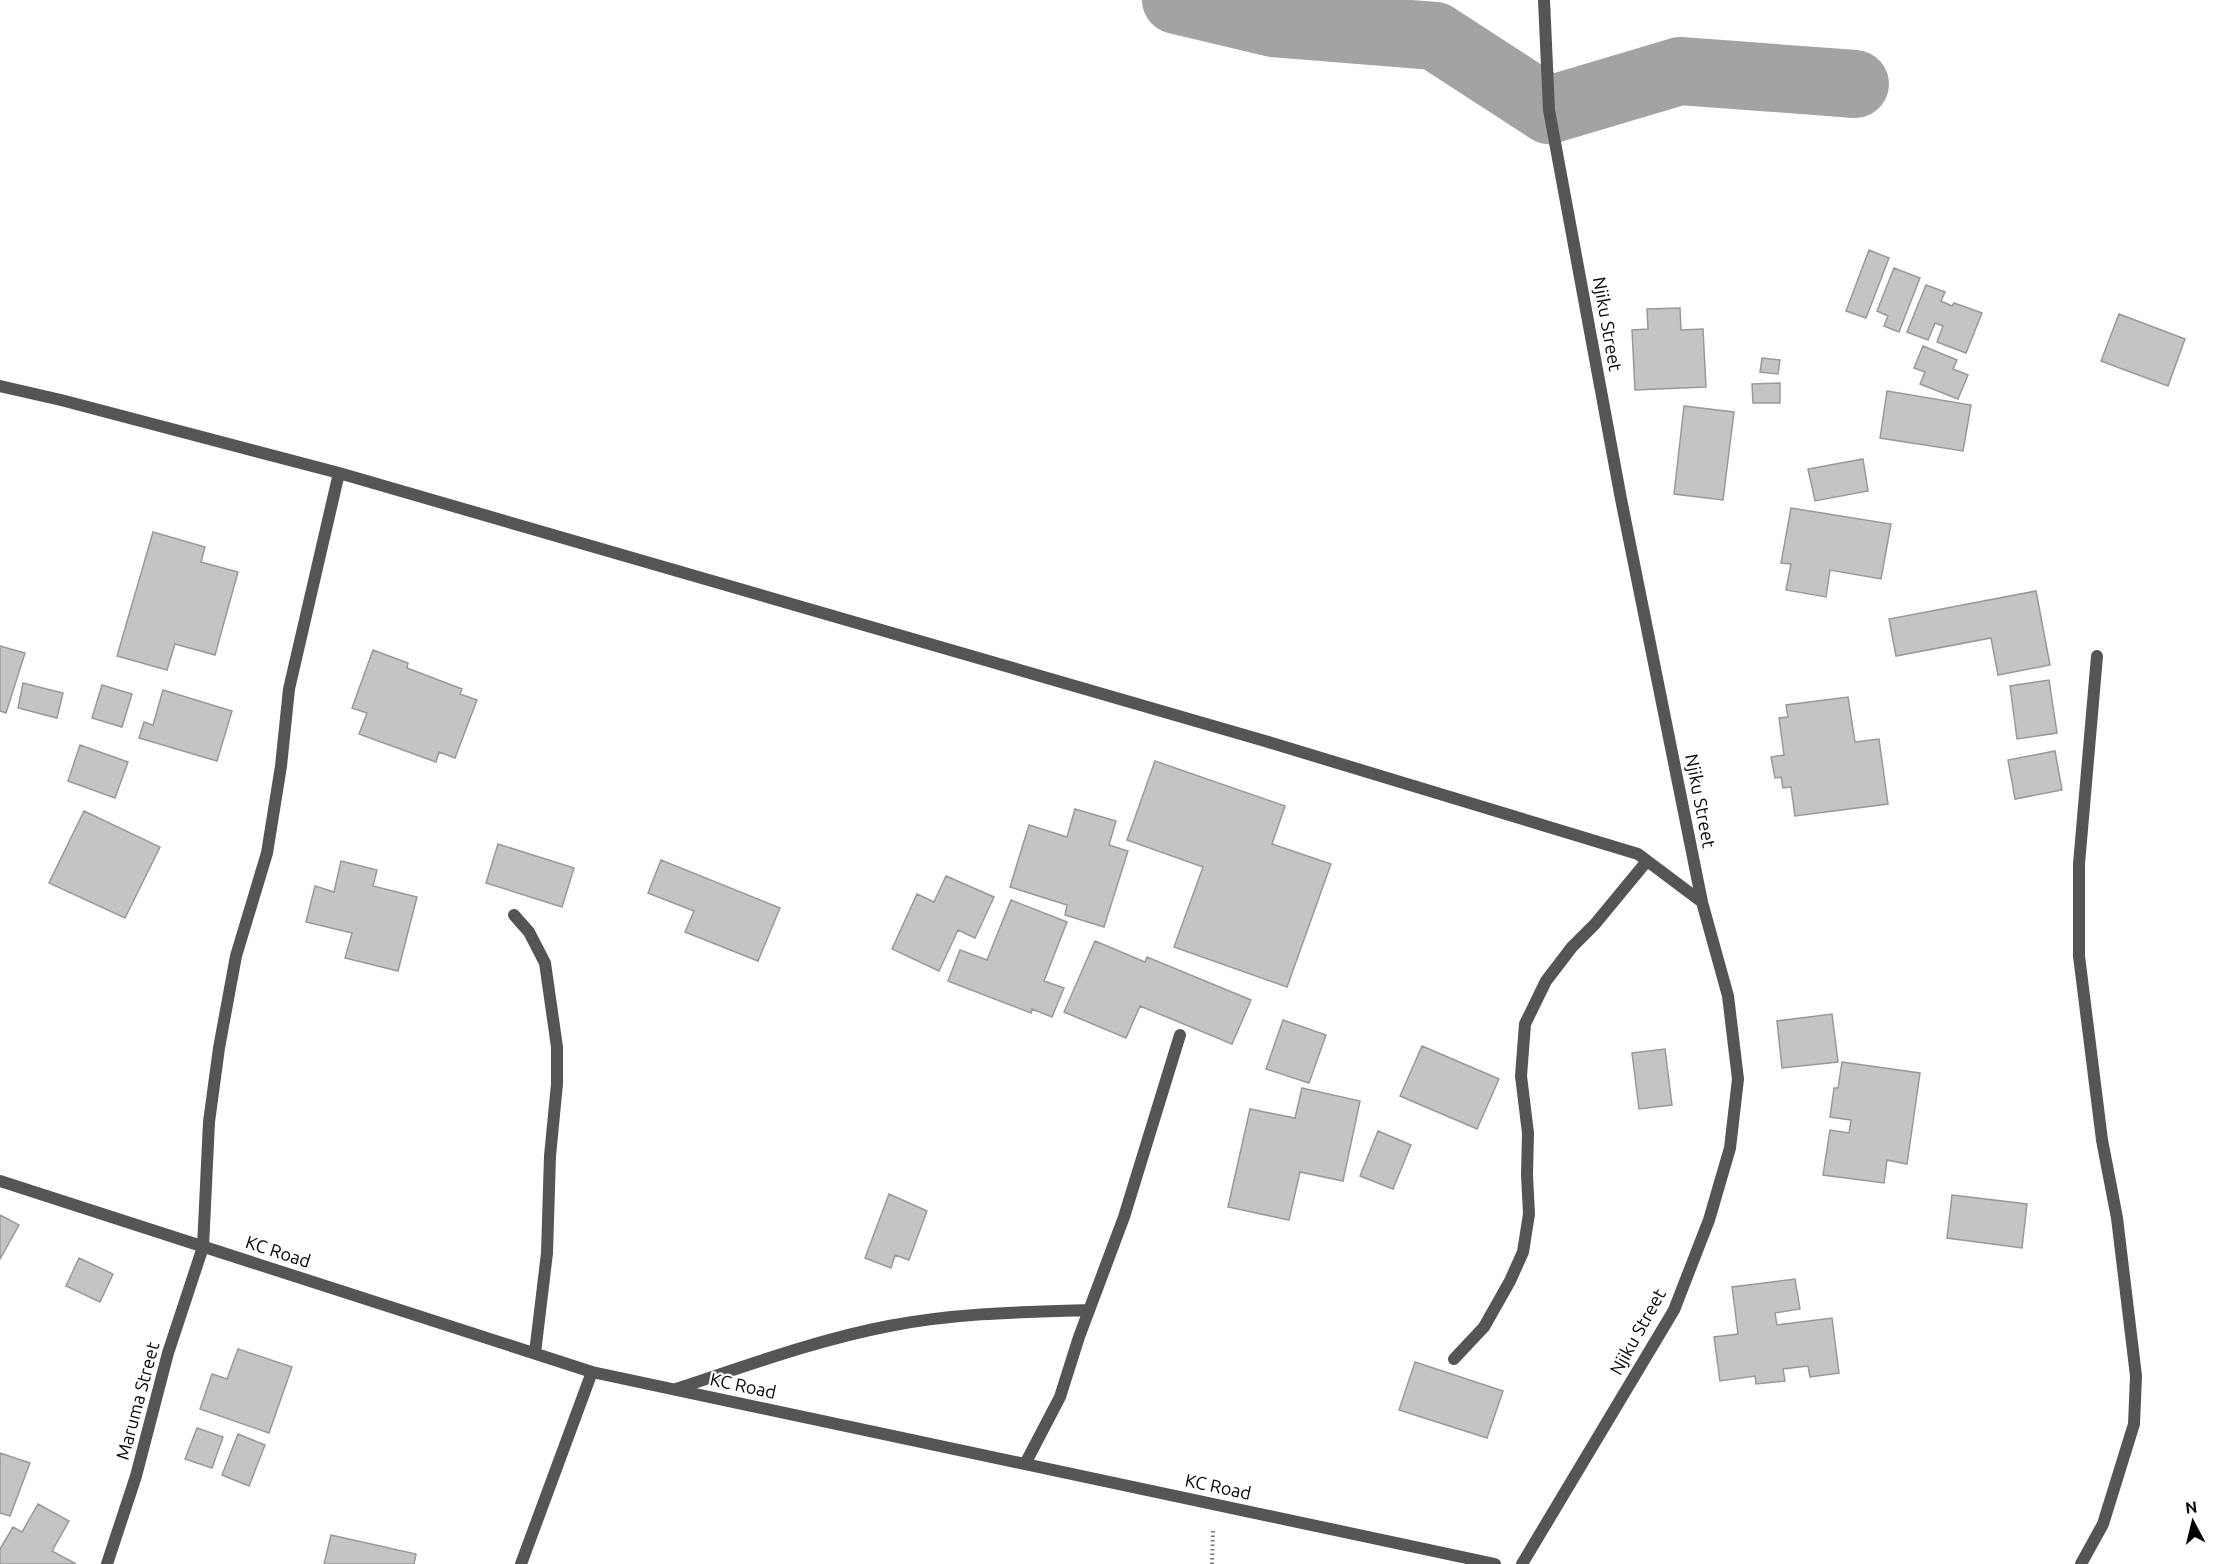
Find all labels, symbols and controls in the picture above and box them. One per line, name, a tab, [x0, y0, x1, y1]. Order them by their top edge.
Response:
street label: Njiku Street	[1590, 275, 1626, 373]
street label: Njiku Street	[1682, 752, 1720, 850]
street label: KC Road	[243, 1231, 313, 1271]
street label: Njiku Street	[1605, 1285, 1669, 1378]
street label: Maruma Street	[112, 1340, 162, 1462]
street label: KC Road	[708, 1368, 778, 1402]
street label: KC Road	[1183, 1469, 1253, 1503]
north arrow	[2163, 1492, 2223, 1552]
text: N	[2184, 1497, 2198, 1517]

